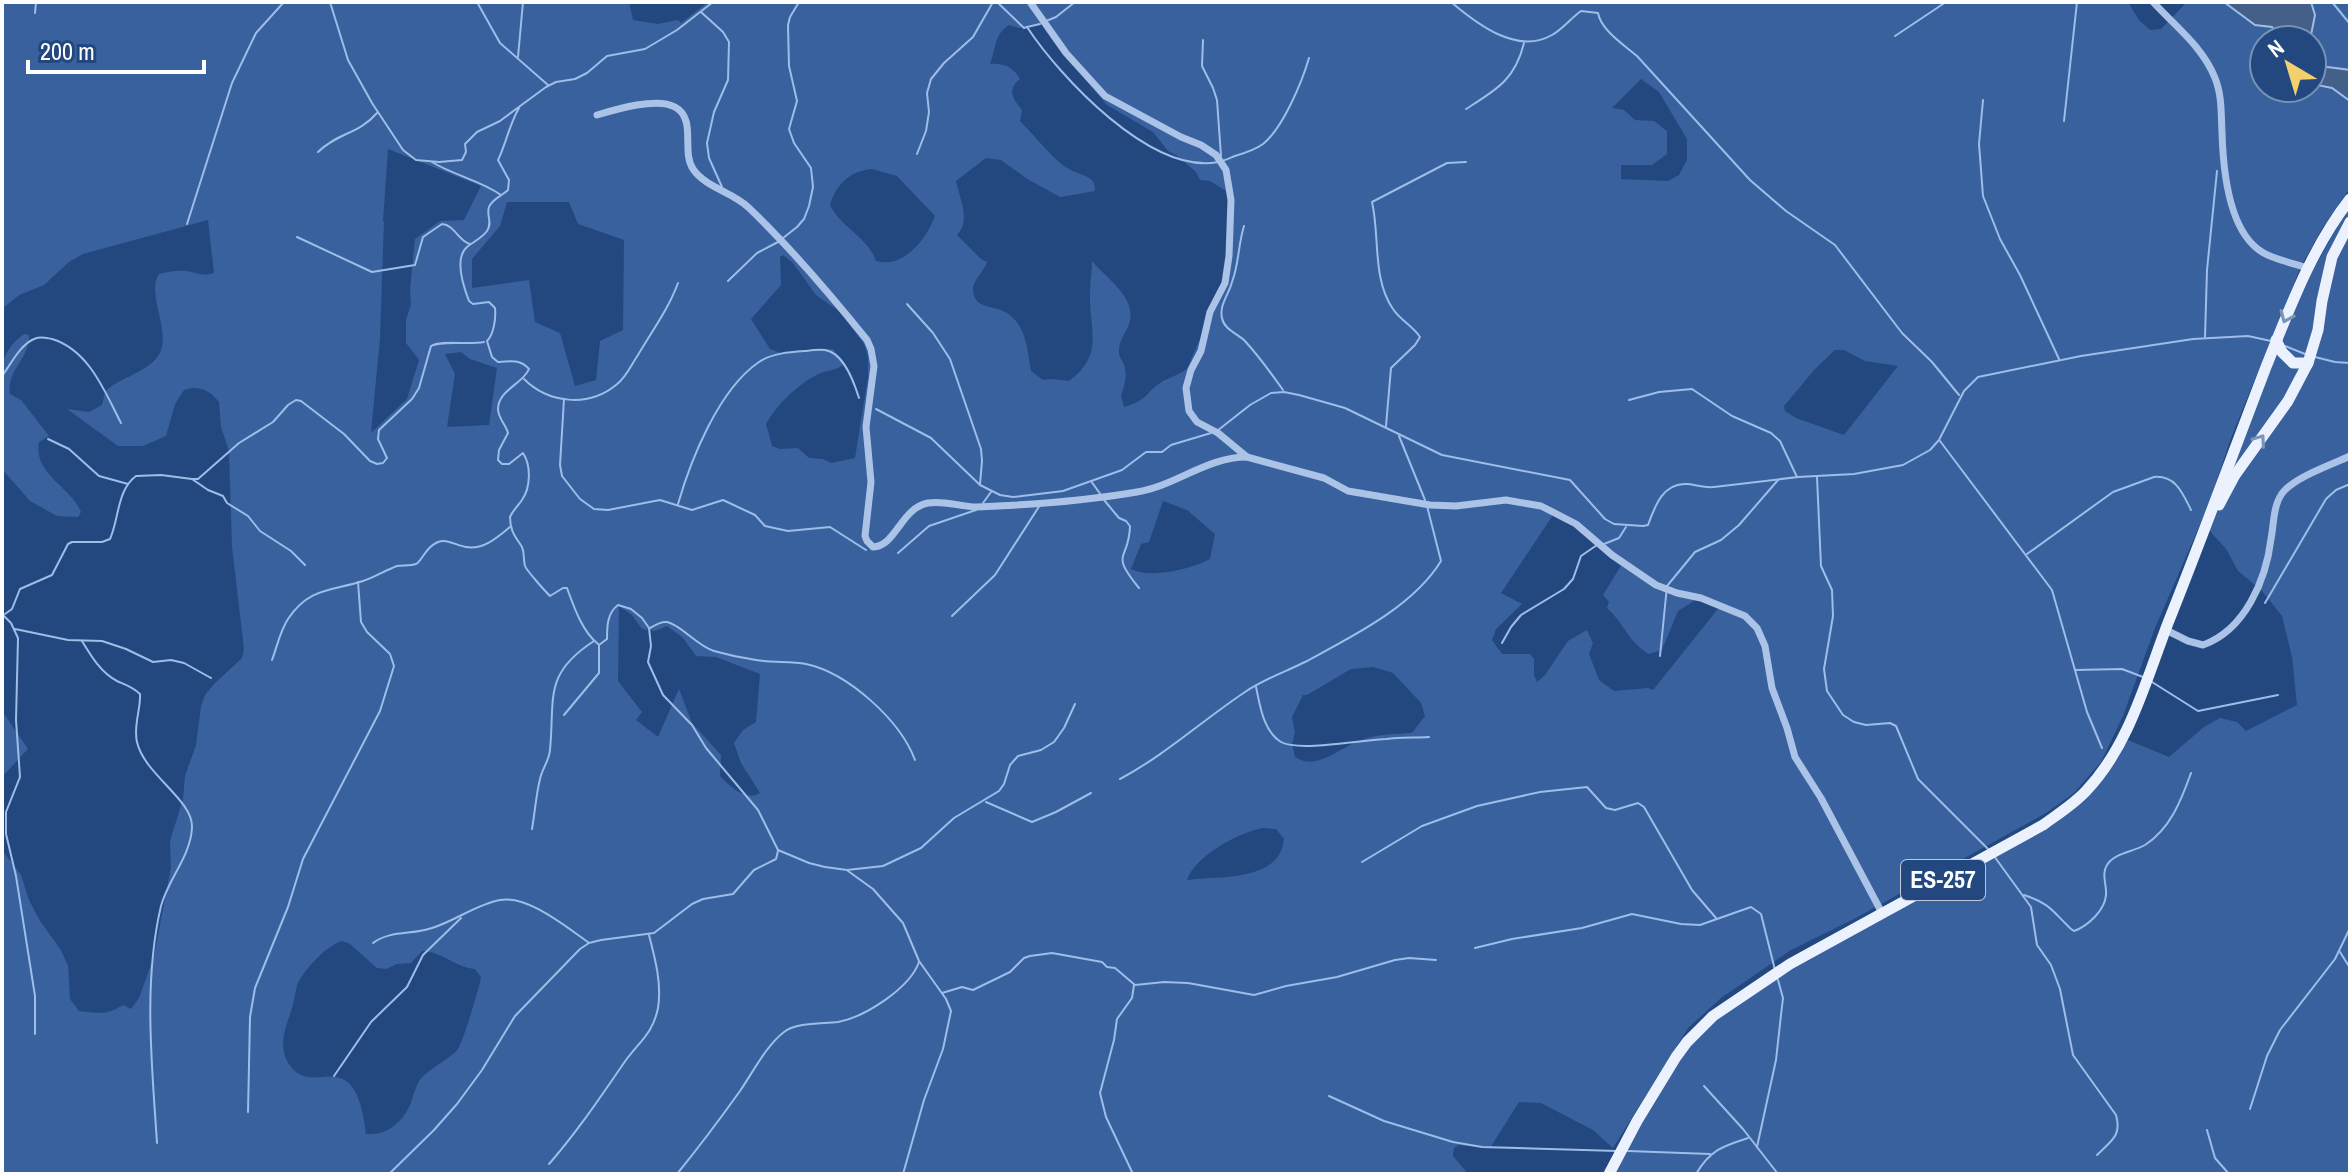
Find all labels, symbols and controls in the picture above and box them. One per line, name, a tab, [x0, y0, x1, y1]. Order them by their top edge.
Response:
scale bar	[28, 24, 204, 74]
north arrow	[2248, 24, 2328, 104]
text: N	[2261, 32, 2290, 64]
text: 200 m	[40, 35, 95, 67]
one-way arrow	[2280, 309, 2296, 323]
one-way arrow	[2250, 434, 2265, 448]
road number: ES-257	[1901, 860, 1985, 900]

